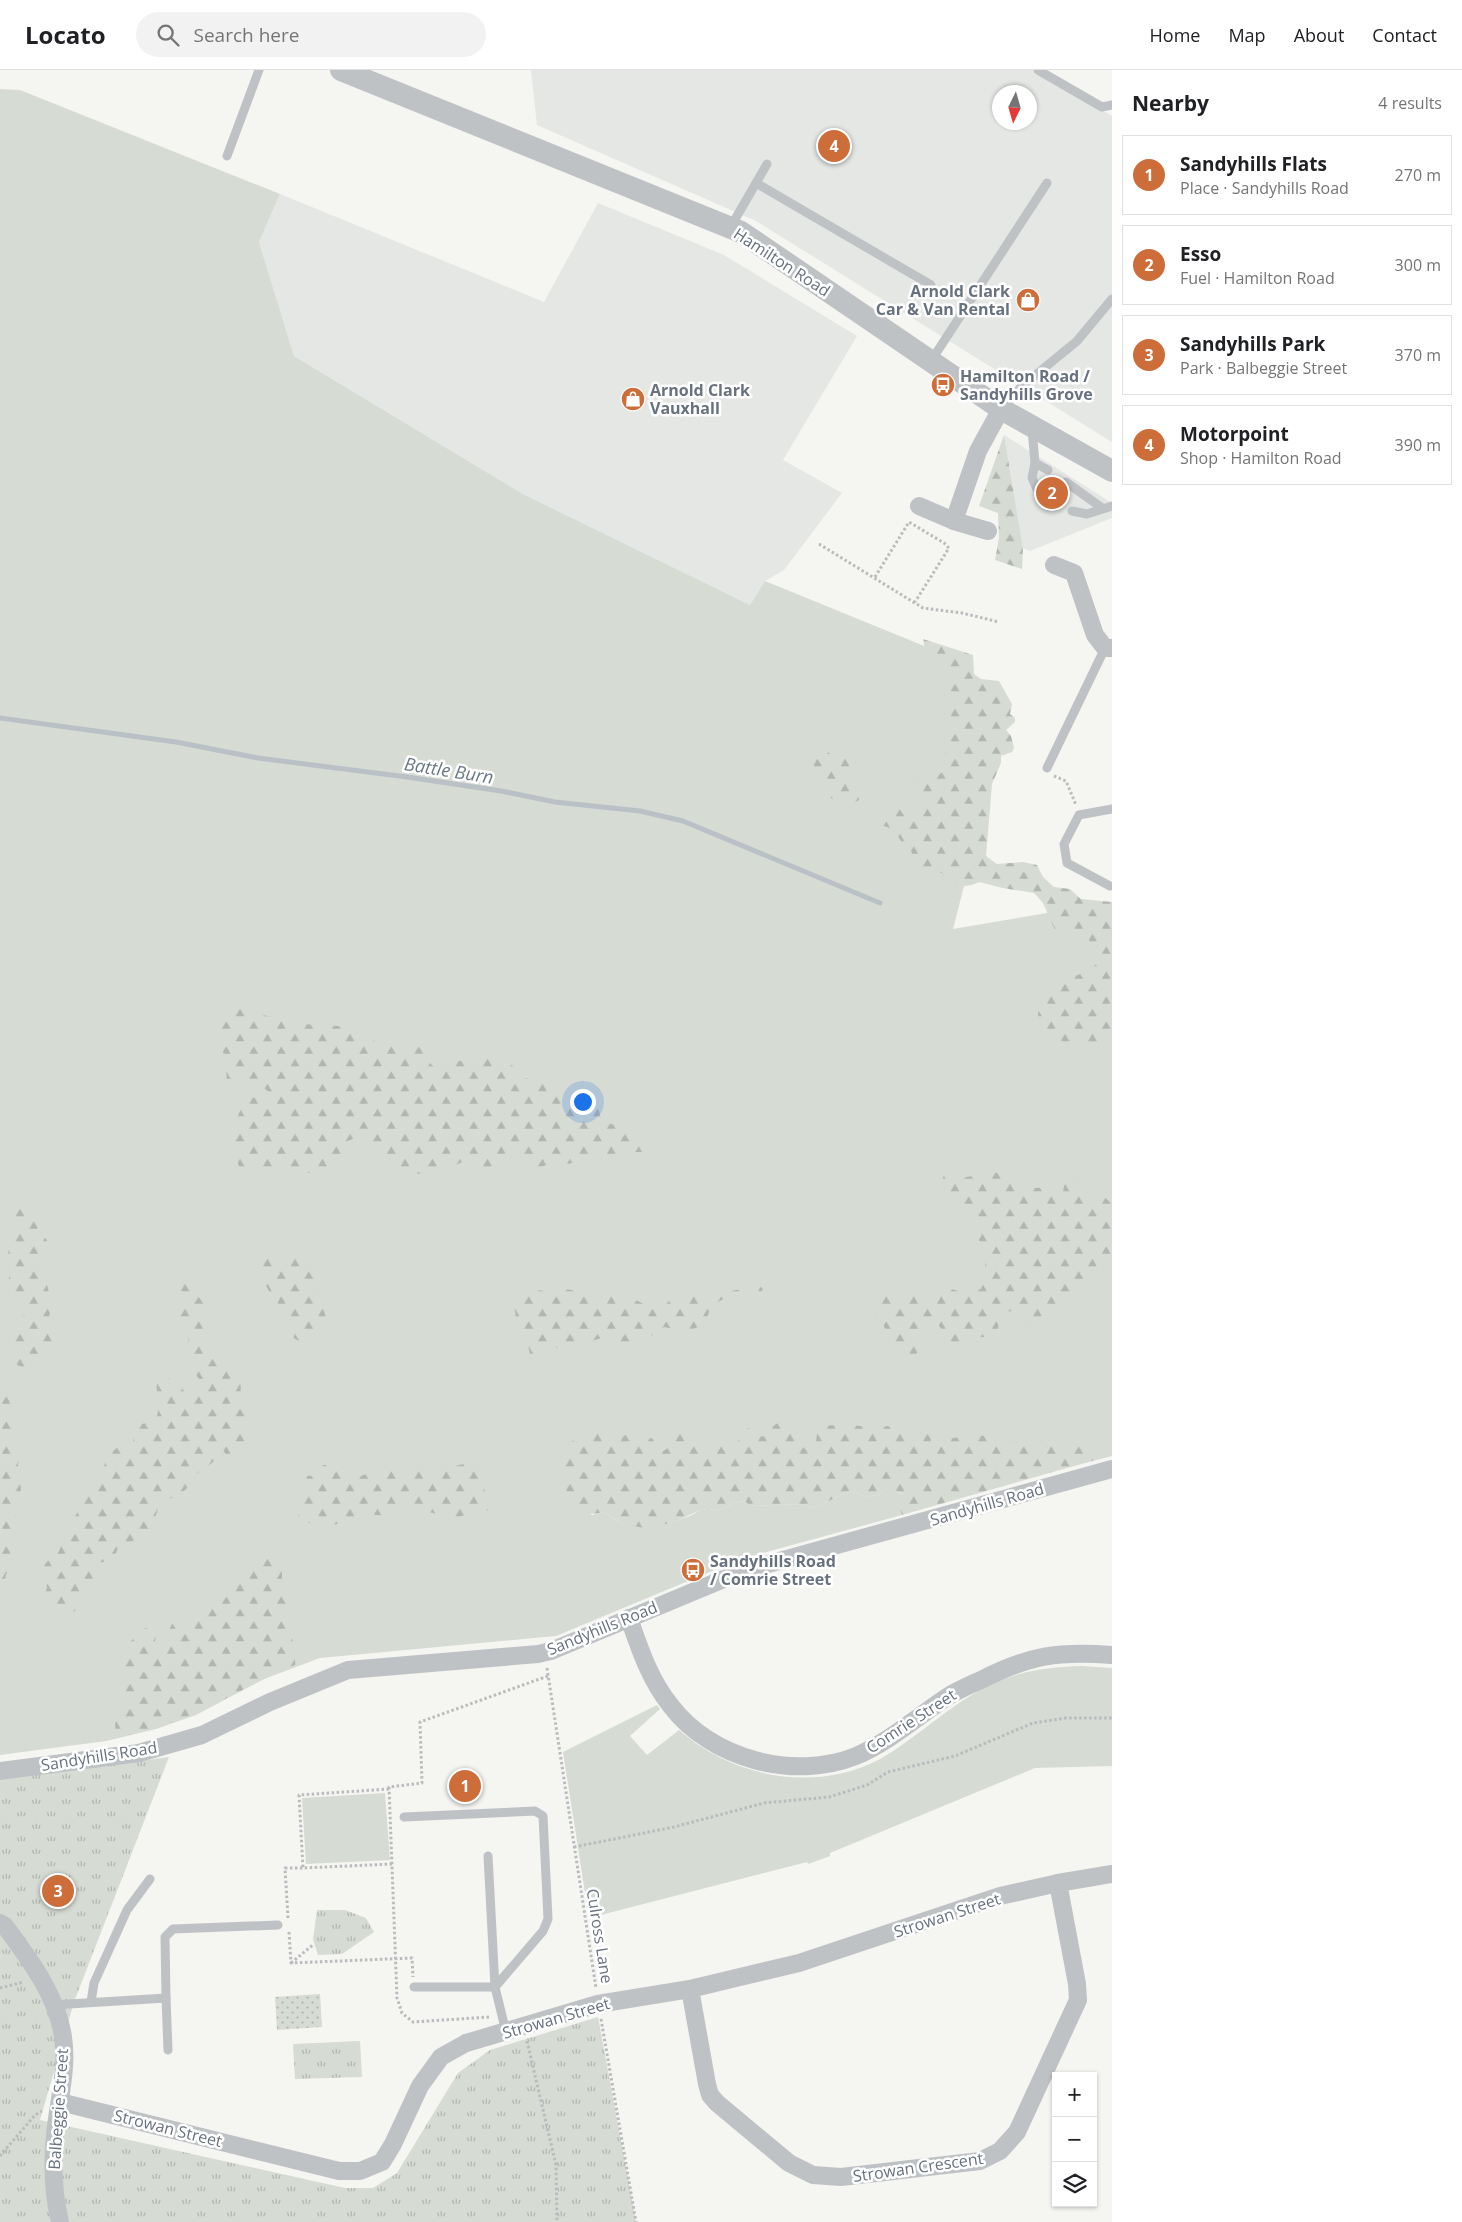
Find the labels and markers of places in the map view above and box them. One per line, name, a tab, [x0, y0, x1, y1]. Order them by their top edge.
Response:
pin: 4	[818, 127, 850, 165]
place label: Arnold Clark Car & Van Rental	[876, 280, 1010, 320]
shop icon: Arnold Clark Car & Van Rental	[1015, 287, 1041, 313]
place label: Hamilton Road / Sandyhills Grove	[960, 365, 1093, 405]
bus stop icon: Hamilton Road / Sandyhills Grove	[930, 372, 956, 398]
place label: Arnold Clark Vauxhall	[650, 379, 750, 419]
shop icon: Arnold Clark Vauxhall	[620, 386, 646, 412]
pin: 2	[1036, 474, 1068, 512]
place label: Sandyhills Road / Comrie Street	[710, 1550, 836, 1590]
bus stop icon: Sandyhills Road / Comrie Street	[680, 1557, 706, 1583]
pin: 1	[449, 1767, 481, 1805]
pin: 3	[42, 1872, 74, 1910]

